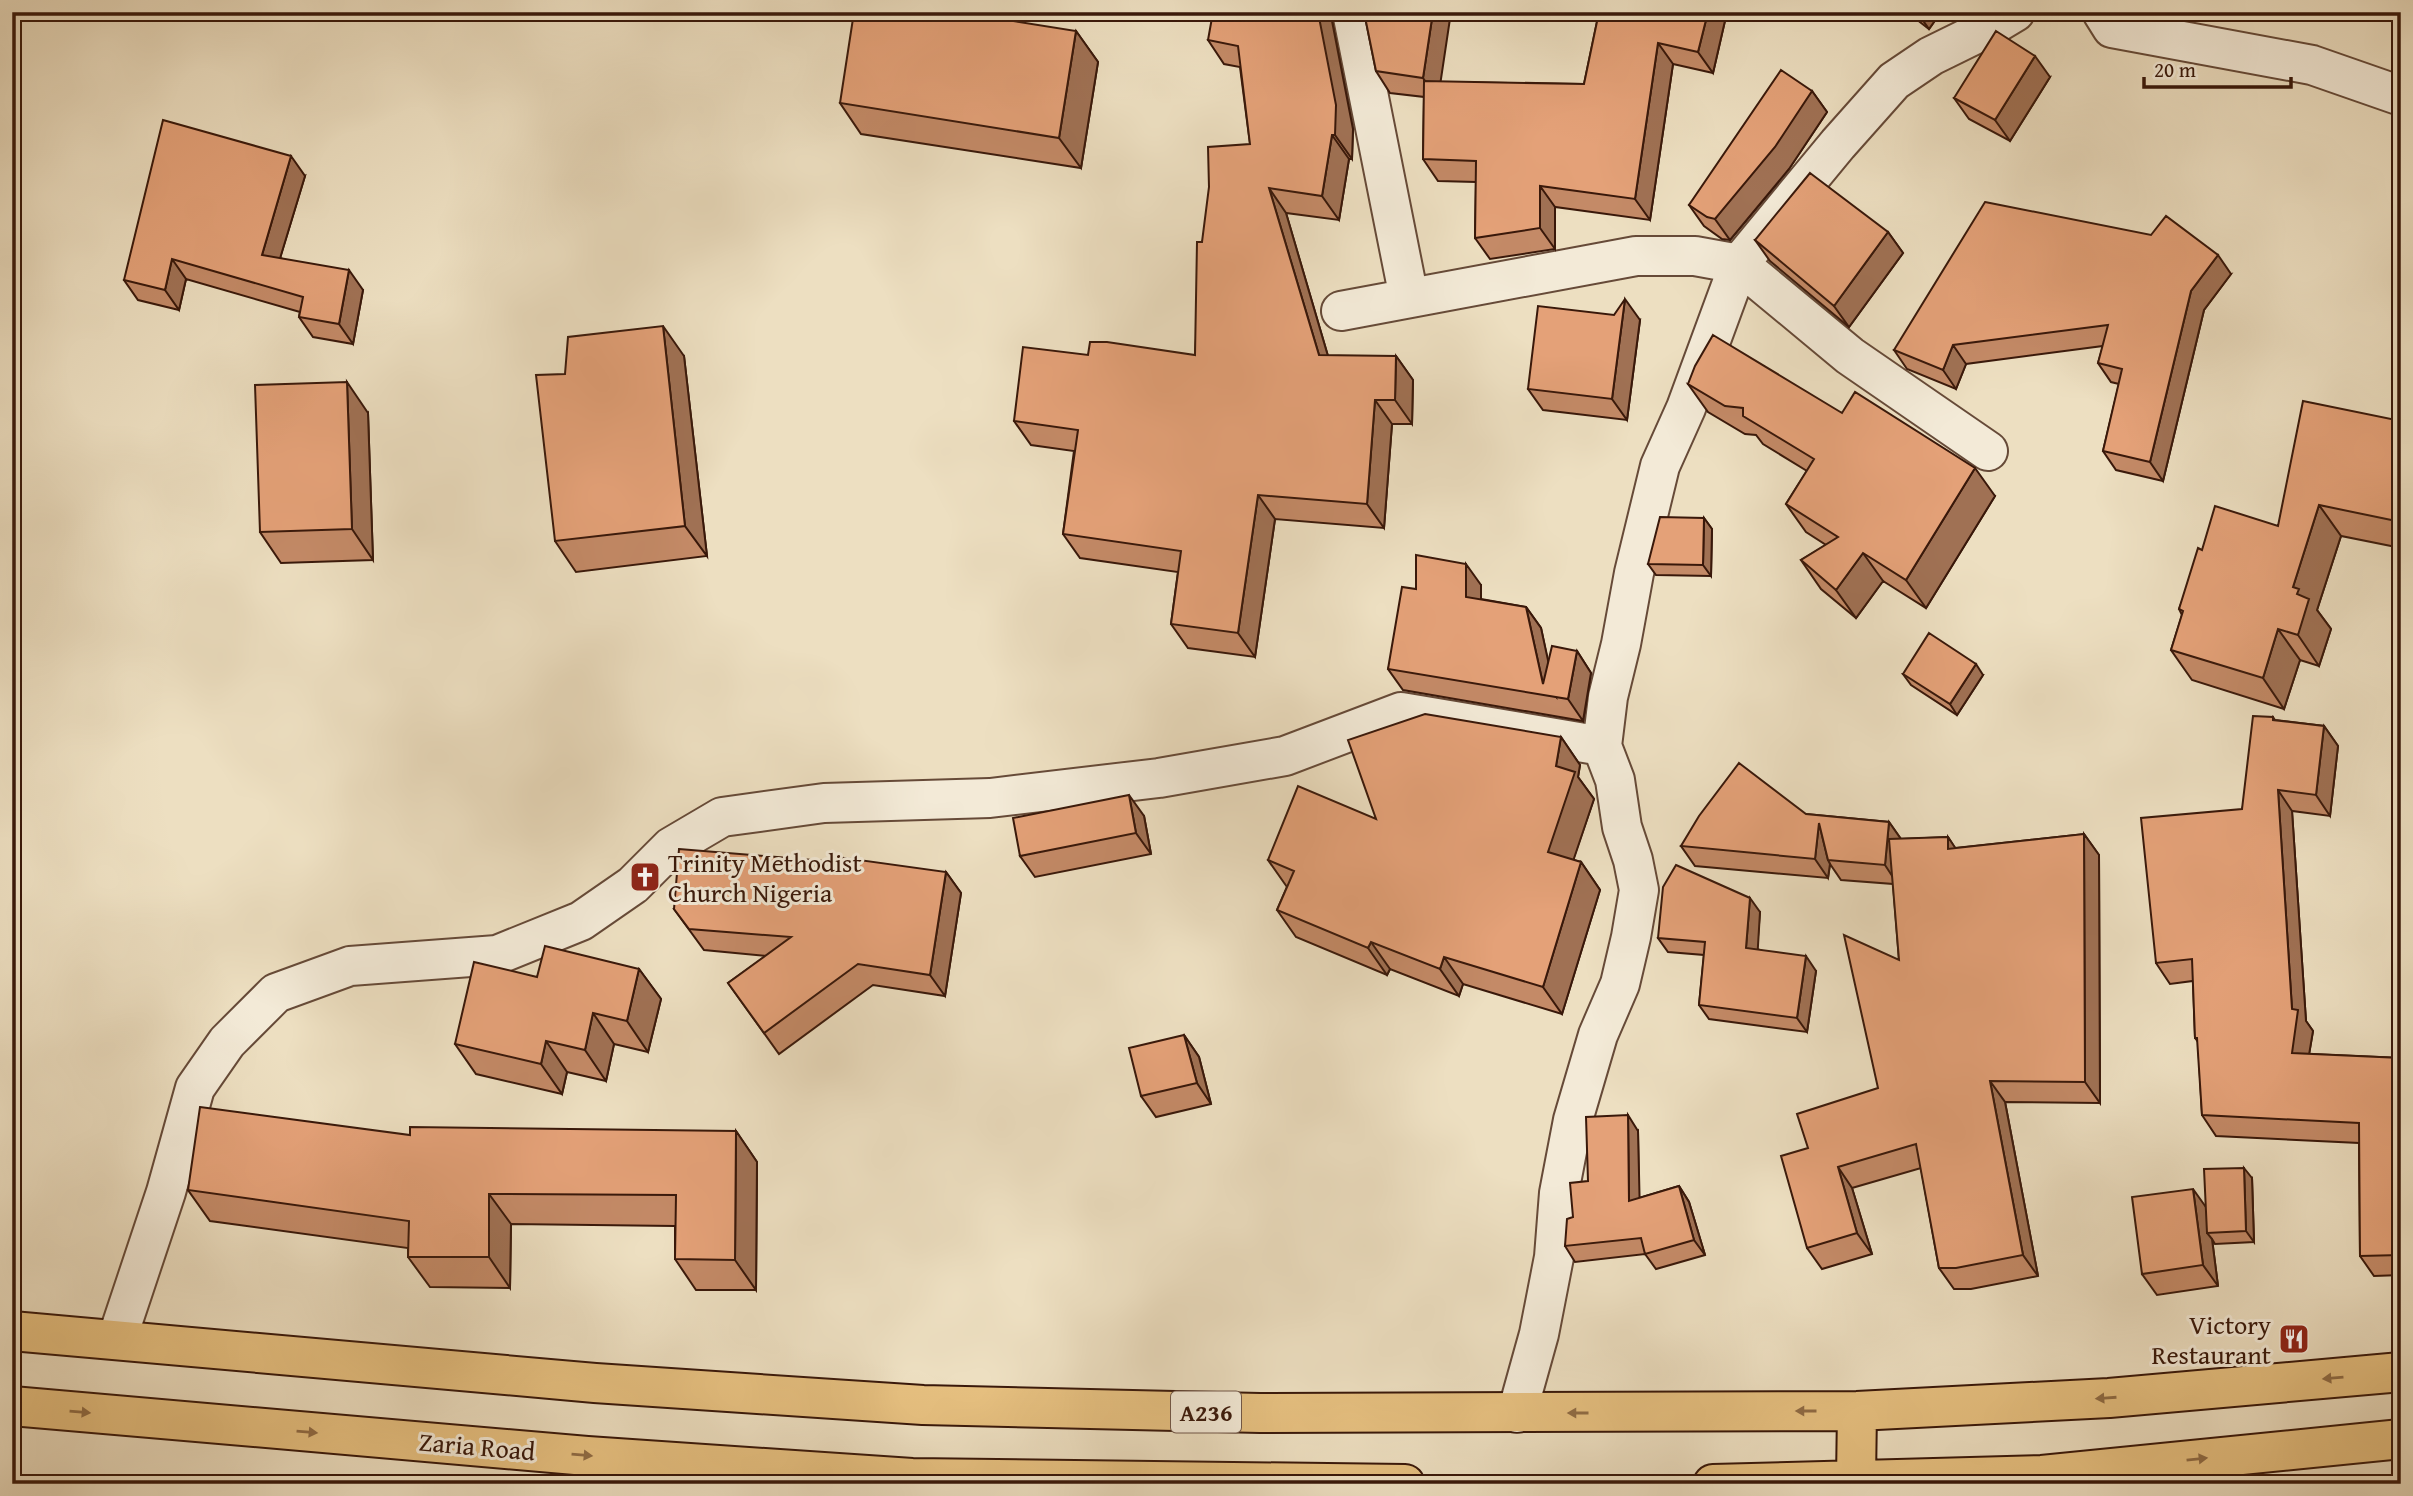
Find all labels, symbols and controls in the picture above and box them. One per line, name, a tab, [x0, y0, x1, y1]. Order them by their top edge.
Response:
scale bar	[2144, 46, 2290, 90]
text: 20 m	[2154, 54, 2196, 85]
place label: Trinity Methodist Church Nigeria	[668, 843, 862, 912]
church icon: Trinity Methodist Church Nigeria	[628, 860, 662, 894]
place label: Victory Restaurant	[2151, 1305, 2271, 1374]
restaurant icon: Victory Restaurant	[2277, 1322, 2311, 1356]
one-way arrow	[2322, 1373, 2344, 1384]
road number: A236	[1171, 1392, 1241, 1432]
one-way arrow	[2095, 1393, 2117, 1404]
one-way arrow	[1794, 1405, 1816, 1417]
one-way arrow	[69, 1407, 91, 1418]
one-way arrow	[1567, 1407, 1589, 1419]
street label: Zaria Road	[417, 1421, 537, 1471]
one-way arrow	[296, 1427, 318, 1438]
one-way arrow	[572, 1450, 594, 1461]
one-way arrow	[2186, 1453, 2208, 1464]

